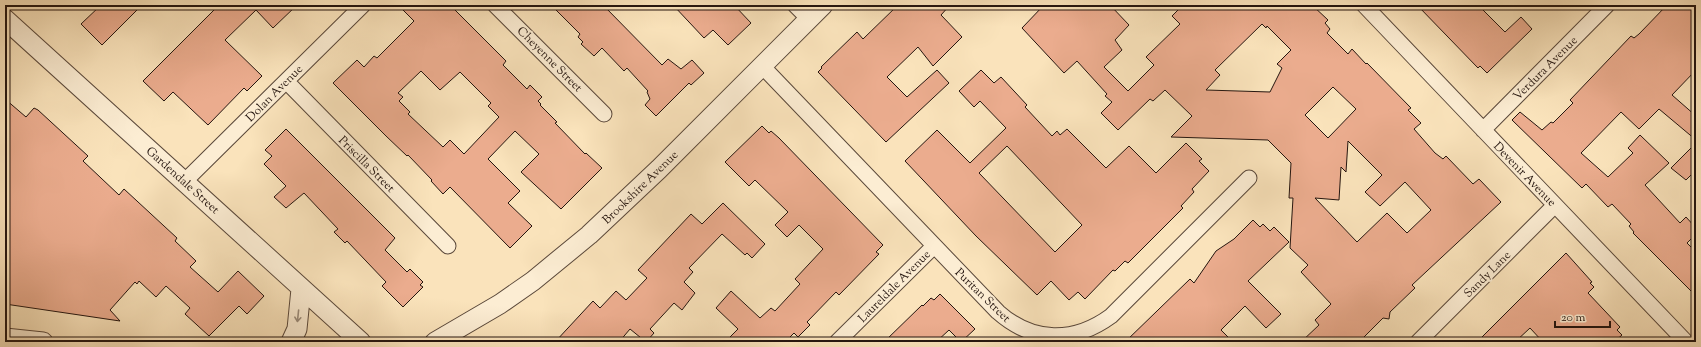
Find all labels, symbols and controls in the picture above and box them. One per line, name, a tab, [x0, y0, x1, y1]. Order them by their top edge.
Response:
street label: Cheyenne Street	[512, 23, 586, 97]
street label: Verdura Avenue	[1509, 32, 1582, 105]
street label: Dolan Avenue	[242, 61, 308, 126]
street label: Priscilla Street	[334, 132, 399, 197]
street label: Devenir Avenue	[1489, 138, 1560, 211]
street label: Gardendale Street	[142, 143, 223, 219]
street label: Brookshire Avenue	[599, 146, 683, 229]
street label: Laureldale Avenue	[854, 246, 935, 327]
street label: Sandy Lane	[1460, 247, 1516, 302]
street label: Puritan Street	[950, 264, 1014, 327]
scale bar	[1555, 303, 1610, 329]
one-way arrow	[294, 309, 302, 322]
text: 20 m	[1561, 309, 1586, 327]

